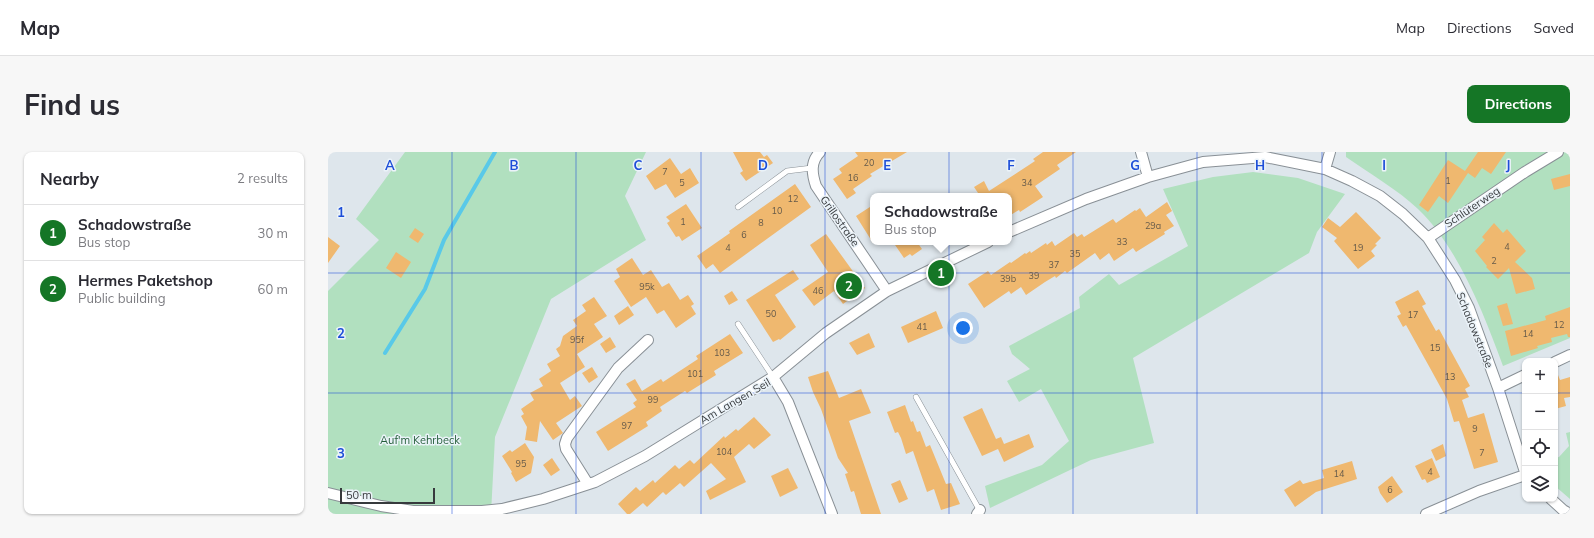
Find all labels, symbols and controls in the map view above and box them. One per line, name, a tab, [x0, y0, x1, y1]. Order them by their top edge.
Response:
text: Map	[20, 16, 60, 40]
text: Map	[1396, 19, 1425, 37]
text: Directions	[1447, 19, 1512, 37]
text: Saved	[1534, 19, 1574, 37]
button: Directions	[1467, 85, 1570, 123]
text: Find us	[24, 87, 120, 122]
text: A	[385, 157, 395, 173]
text: B	[510, 157, 519, 173]
text: C	[634, 157, 643, 173]
text: D	[758, 157, 768, 173]
house number: 20	[864, 157, 874, 168]
text: E	[883, 157, 891, 173]
text: F	[1007, 157, 1015, 173]
text: G	[1130, 157, 1140, 173]
text: H	[1255, 157, 1265, 173]
text: I	[1382, 157, 1386, 173]
text: J	[1506, 157, 1510, 173]
house number: 7	[662, 166, 668, 177]
text: Nearby	[40, 168, 99, 189]
text: 2 results	[237, 170, 288, 186]
house number: 16	[848, 172, 858, 183]
house number: 1	[1445, 175, 1451, 186]
house number: 5	[679, 177, 685, 188]
house number: 34	[1022, 177, 1033, 188]
street label: Schlüterweg	[1442, 183, 1502, 231]
house number: 12	[788, 193, 798, 204]
street label: Grillostraße	[817, 193, 863, 249]
popup	[870, 193, 1012, 245]
text: Schadowstraße	[884, 202, 998, 221]
text: 1	[337, 204, 345, 220]
house number: 10	[772, 205, 782, 216]
text: Schadowstraße	[78, 215, 191, 234]
house number: 1	[680, 216, 686, 227]
house number: 8	[758, 217, 764, 228]
house number: 29a	[1145, 220, 1161, 231]
text: Bus stop	[884, 221, 937, 237]
text: 1	[49, 225, 57, 241]
text: 30 m	[258, 225, 288, 241]
house number: 6	[741, 229, 747, 240]
text: Bus stop	[78, 234, 130, 250]
house number: 33	[1117, 236, 1127, 247]
house number: 4	[1504, 241, 1510, 252]
house number: 4	[725, 242, 731, 253]
house number: 19	[1353, 242, 1363, 253]
house number: 35	[1070, 248, 1081, 259]
house number: 2	[1491, 255, 1497, 266]
pin: 1	[928, 258, 954, 288]
house number: 37	[1049, 259, 1059, 270]
house number: 39	[1029, 270, 1039, 281]
text: Hermes Paketshop	[78, 271, 213, 290]
pin: 2	[836, 271, 862, 301]
house number: 39b	[1000, 273, 1016, 284]
text: 2	[49, 281, 57, 297]
text: 60 m	[258, 281, 288, 297]
house number: 95k	[639, 281, 655, 292]
house number: 46	[813, 285, 823, 296]
text: Public building	[78, 290, 166, 306]
street label: Schadowstraße	[1453, 290, 1497, 370]
house number: 50	[766, 308, 776, 319]
house number: 17	[1408, 309, 1418, 320]
your location	[953, 318, 973, 338]
house number: 12	[1554, 319, 1564, 330]
house number: 41	[917, 321, 927, 332]
text: 2	[337, 325, 345, 341]
house number: 14	[1523, 328, 1534, 339]
house number: 95f	[570, 334, 585, 345]
house number: 15	[1430, 342, 1441, 353]
house number: 103	[714, 347, 730, 358]
map controls	[1522, 358, 1558, 502]
button: +	[1522, 358, 1558, 394]
house number: 101	[687, 368, 703, 379]
house number: 13	[1445, 371, 1455, 382]
street label: Am Langen Seil	[697, 375, 773, 427]
house number: 99	[648, 394, 658, 405]
button: −	[1522, 394, 1558, 430]
house number: 97	[622, 420, 632, 431]
house number: 9	[1472, 423, 1478, 434]
button: locate	[1522, 430, 1558, 466]
park label: Auf'm Kehrbeck	[380, 433, 460, 447]
text: 3	[337, 445, 345, 461]
house number: 104	[716, 446, 733, 457]
house number: 7	[1479, 447, 1485, 458]
house number: 95	[516, 458, 527, 469]
house number: 4	[1427, 466, 1433, 477]
button: layers	[1522, 466, 1558, 502]
house number: 14	[1334, 468, 1345, 479]
house number: 6	[1387, 484, 1393, 495]
scale bar	[340, 486, 435, 505]
text: 50 m	[346, 488, 372, 502]

